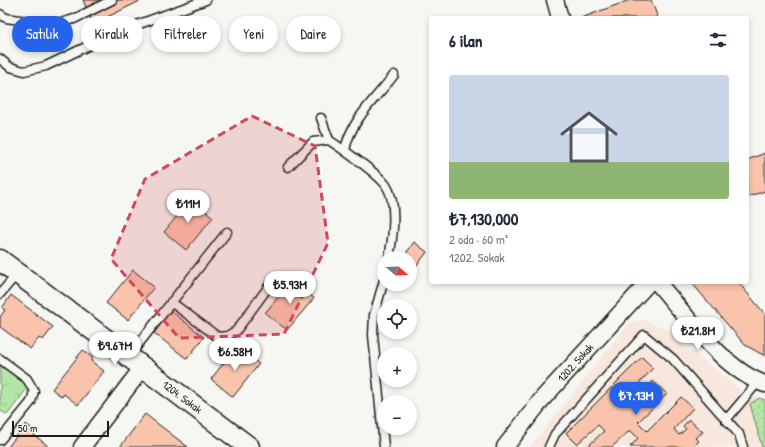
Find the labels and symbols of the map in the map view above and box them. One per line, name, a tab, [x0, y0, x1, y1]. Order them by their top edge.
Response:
pin: ₺11M	[164, 190, 212, 224]
north arrow	[377, 251, 417, 291]
pin: ₺5.93M	[257, 271, 323, 305]
pin: ₺21.8M	[665, 317, 731, 351]
pin: ₺9.67M	[82, 332, 148, 366]
pin: ₺6.58M	[202, 338, 268, 372]
street label: 1202. Sokak	[554, 340, 597, 385]
street label: 1204. Sokak	[160, 377, 205, 417]
pin: ₺7.13M	[603, 382, 669, 416]
scale bar	[12, 419, 109, 438]

